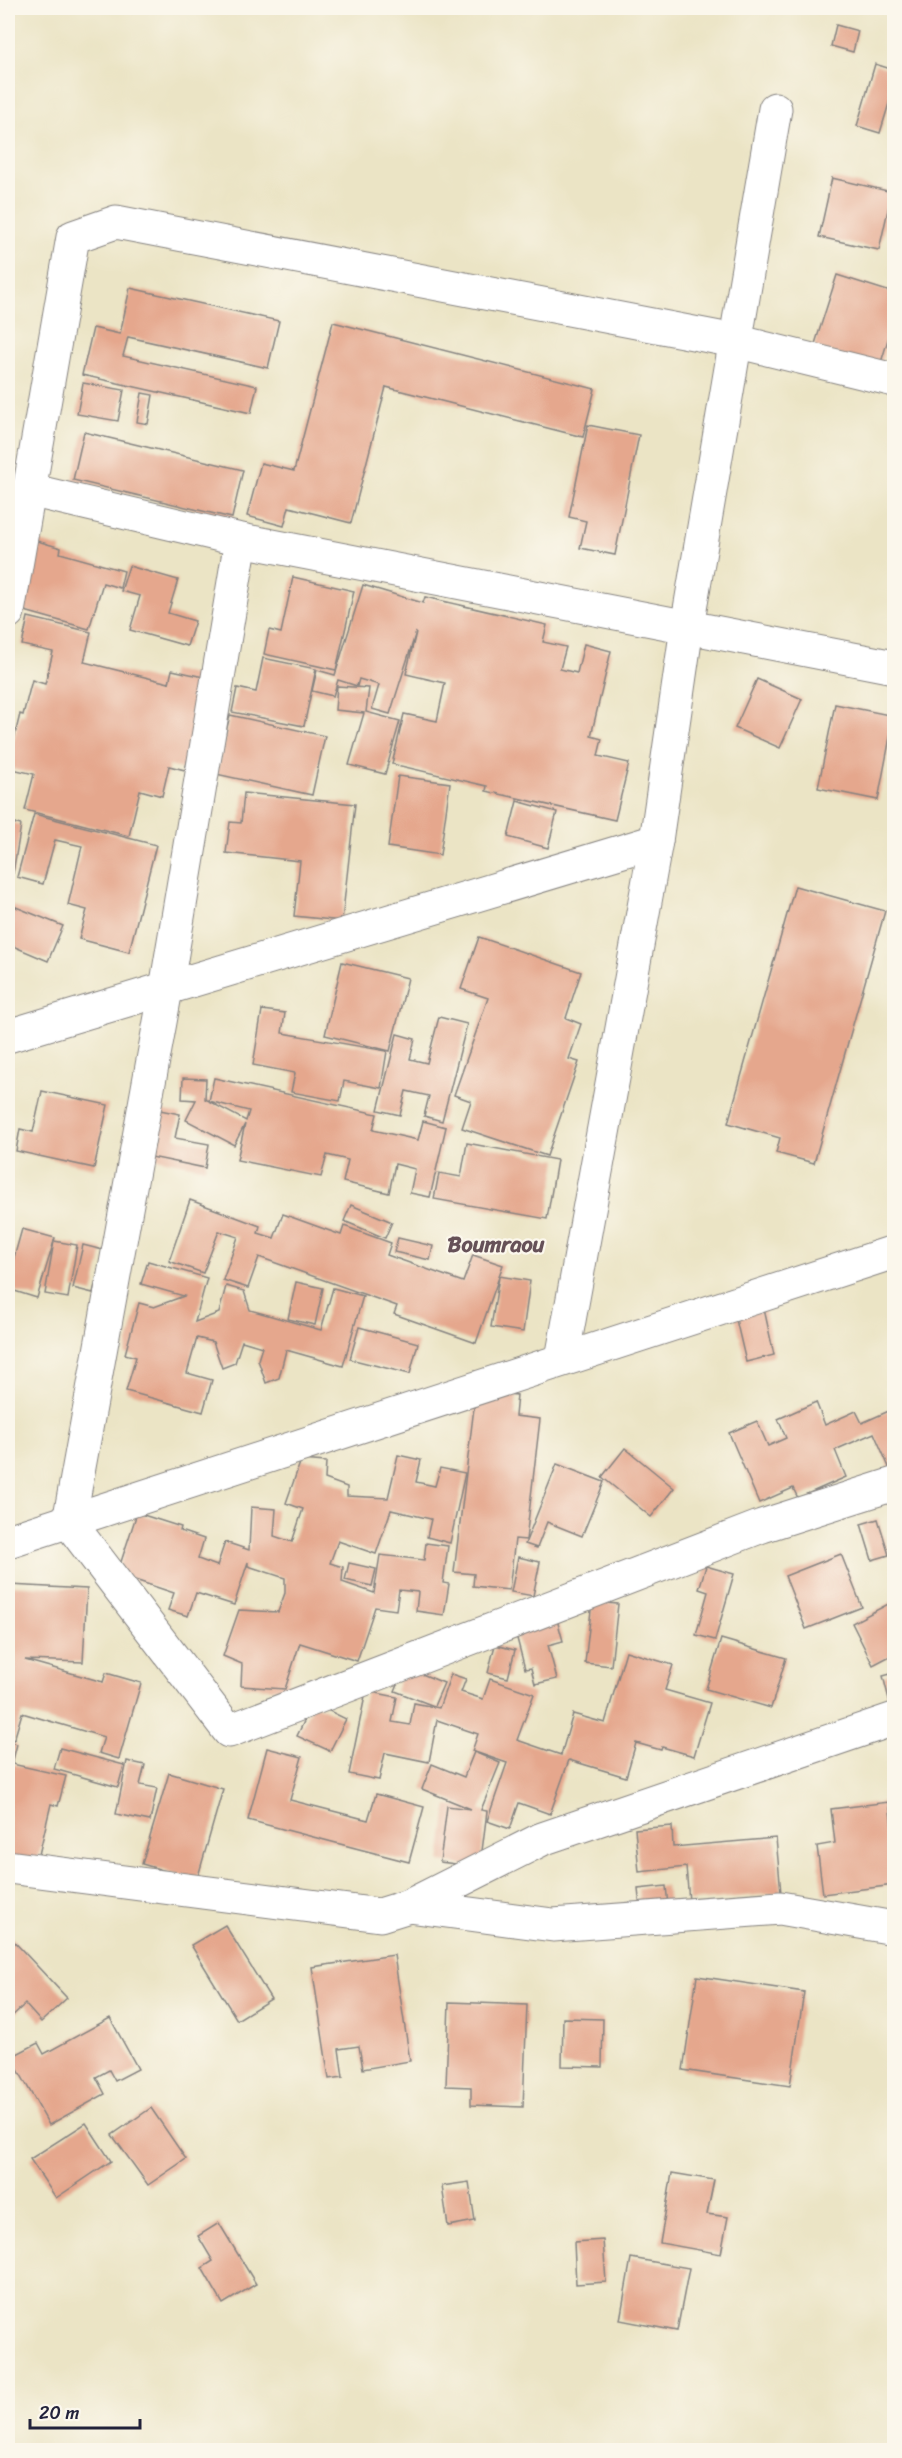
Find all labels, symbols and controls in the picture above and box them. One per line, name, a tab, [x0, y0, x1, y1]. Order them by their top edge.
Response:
district label: Boumraou	[448, 1225, 545, 1264]
scale bar	[30, 2392, 140, 2430]
text: 20 m	[39, 2397, 79, 2429]

